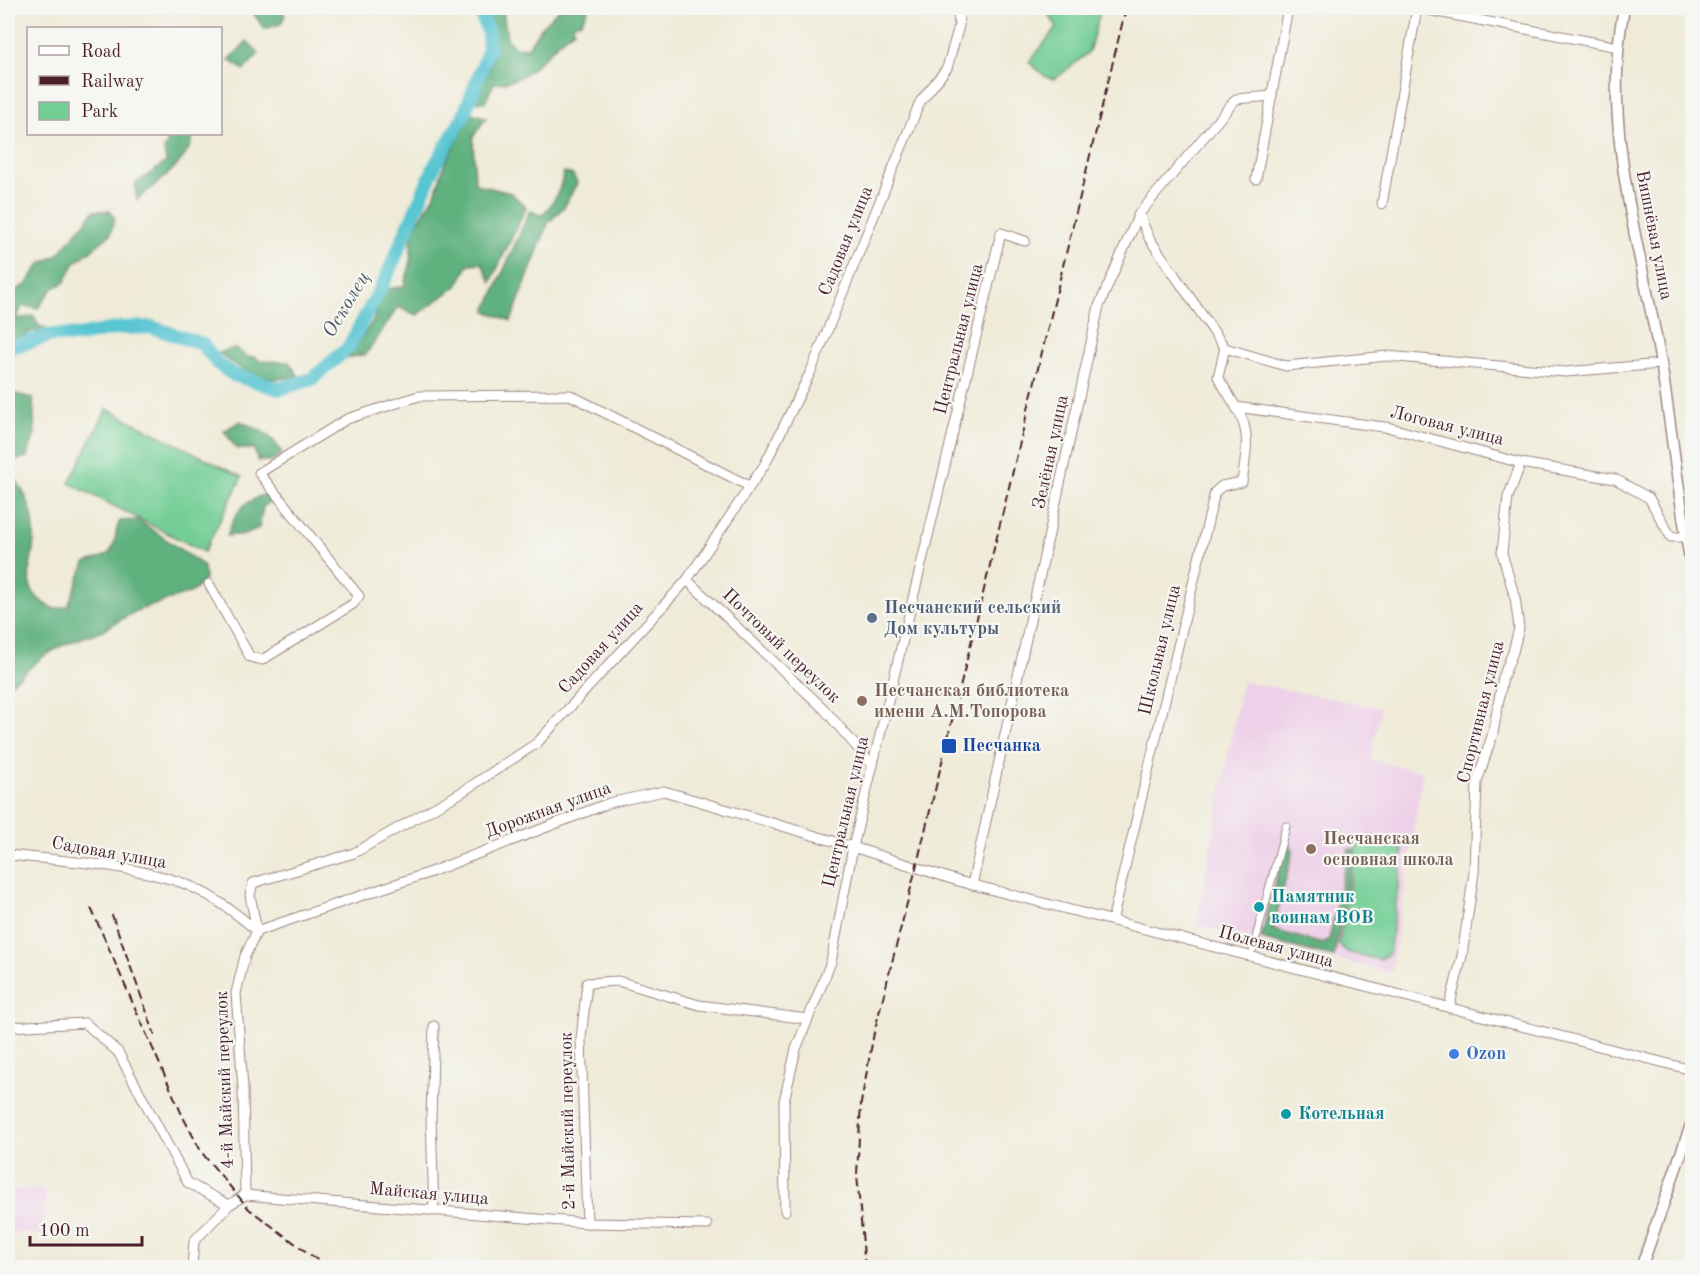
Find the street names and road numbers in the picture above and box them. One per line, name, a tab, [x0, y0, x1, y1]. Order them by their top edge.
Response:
street label: Вишнёвая улица	[1633, 169, 1675, 302]
street label: Садовая улица	[816, 183, 876, 298]
street label: Центральная улица	[932, 262, 987, 416]
street label: Зелёная улица	[1030, 393, 1072, 511]
street label: Логовая улица	[1388, 403, 1506, 449]
street label: Школьная улица	[1136, 583, 1184, 717]
street label: Почтовый переулок	[719, 585, 843, 707]
street label: Садовая улица	[555, 599, 647, 697]
street label: Спортивная улица	[1455, 639, 1507, 785]
street label: Центральная улица	[820, 734, 872, 890]
street label: Дорожная улица	[483, 779, 613, 841]
street label: Садовая улица	[50, 834, 168, 872]
street label: Полевая улица	[1216, 923, 1336, 971]
street label: 4-й Майский переулок	[213, 991, 237, 1169]
street label: 2-й Майский переулок	[557, 1032, 579, 1210]
street label: Майская улица	[368, 1180, 490, 1208]

